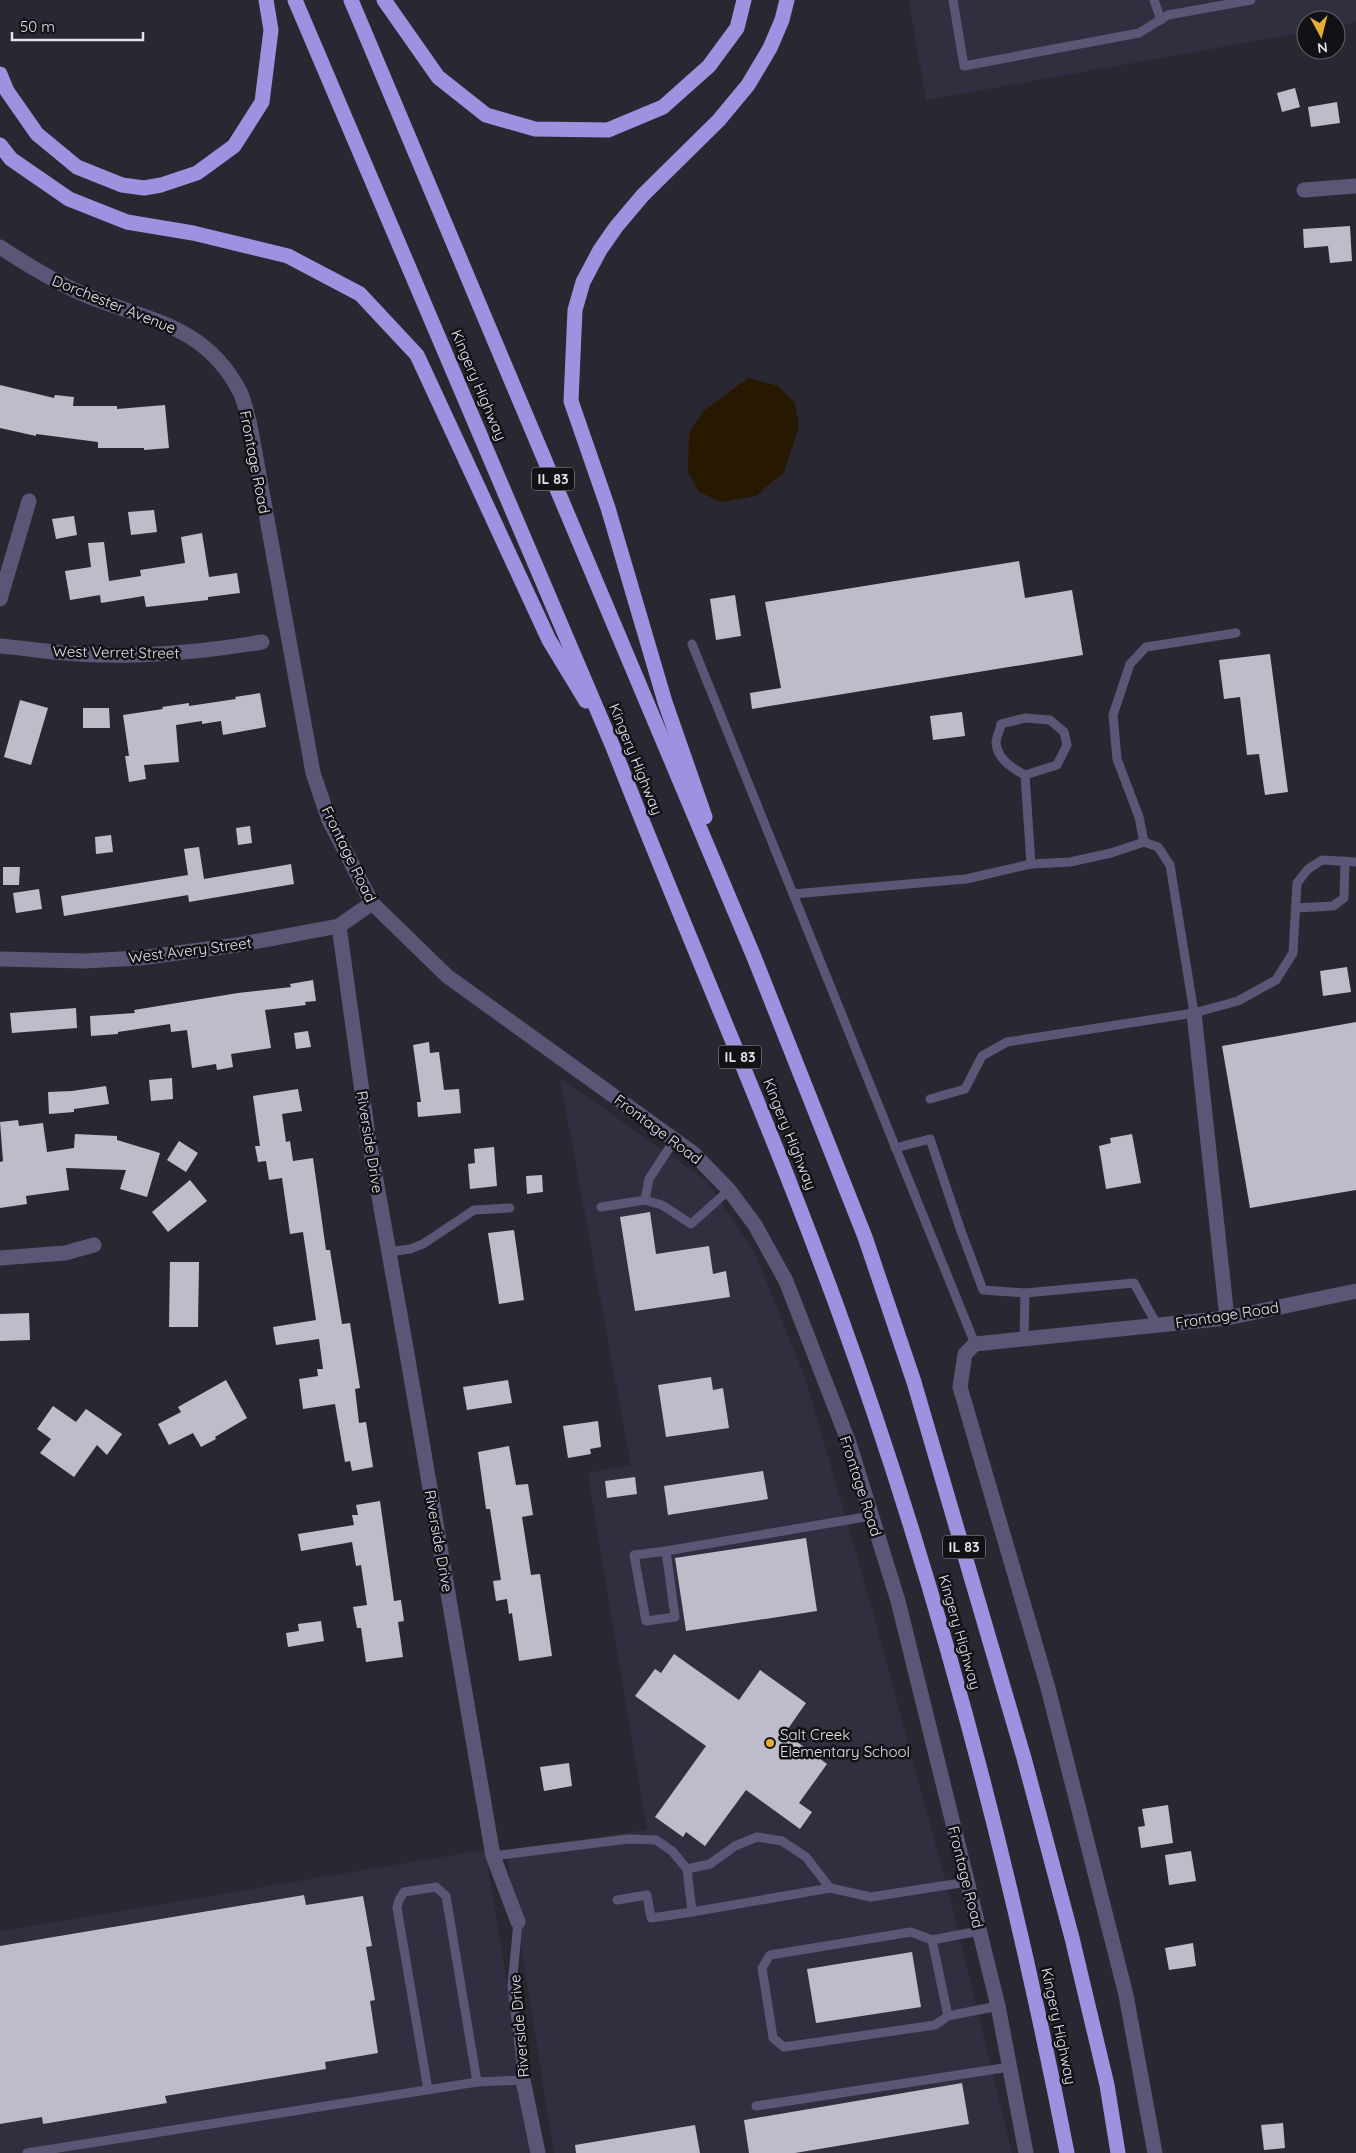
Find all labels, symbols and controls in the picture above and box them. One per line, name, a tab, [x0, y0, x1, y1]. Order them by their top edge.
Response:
scale bar	[12, 10, 144, 42]
north arrow	[1296, 10, 1346, 60]
text: 50 m	[20, 17, 55, 36]
text: N	[1316, 38, 1329, 57]
street label: Dorchester Avenue	[49, 270, 179, 338]
street label: Kingery Highway	[447, 327, 511, 443]
street label: Frontage Road	[236, 409, 274, 515]
road number: IL 83	[532, 468, 574, 490]
street label: West Verret Street	[52, 641, 180, 663]
street label: Kingery Highway	[605, 700, 667, 818]
street label: Frontage Road	[318, 803, 380, 905]
street label: West Avery Street	[127, 933, 253, 967]
road number: IL 83	[719, 1046, 761, 1068]
street label: Kingery Highway	[759, 1075, 821, 1193]
street label: Riverside Drive	[353, 1089, 387, 1195]
street label: Frontage Road	[611, 1090, 705, 1168]
street label: Frontage Road	[1174, 1297, 1280, 1333]
street label: Frontage Road	[836, 1433, 886, 1539]
street label: Riverside Drive	[421, 1488, 457, 1594]
road number: IL 83	[943, 1535, 985, 1558]
street label: Kingery Highway	[934, 1572, 986, 1692]
place label: Salt Creek Elementary School	[780, 1725, 910, 1761]
marker: Salt Creek Elementary School	[764, 1737, 776, 1749]
street label: Frontage Road	[944, 1824, 988, 1930]
street label: Kingery Highway	[1037, 1966, 1081, 2086]
street label: Riverside Drive	[505, 1974, 533, 2078]

